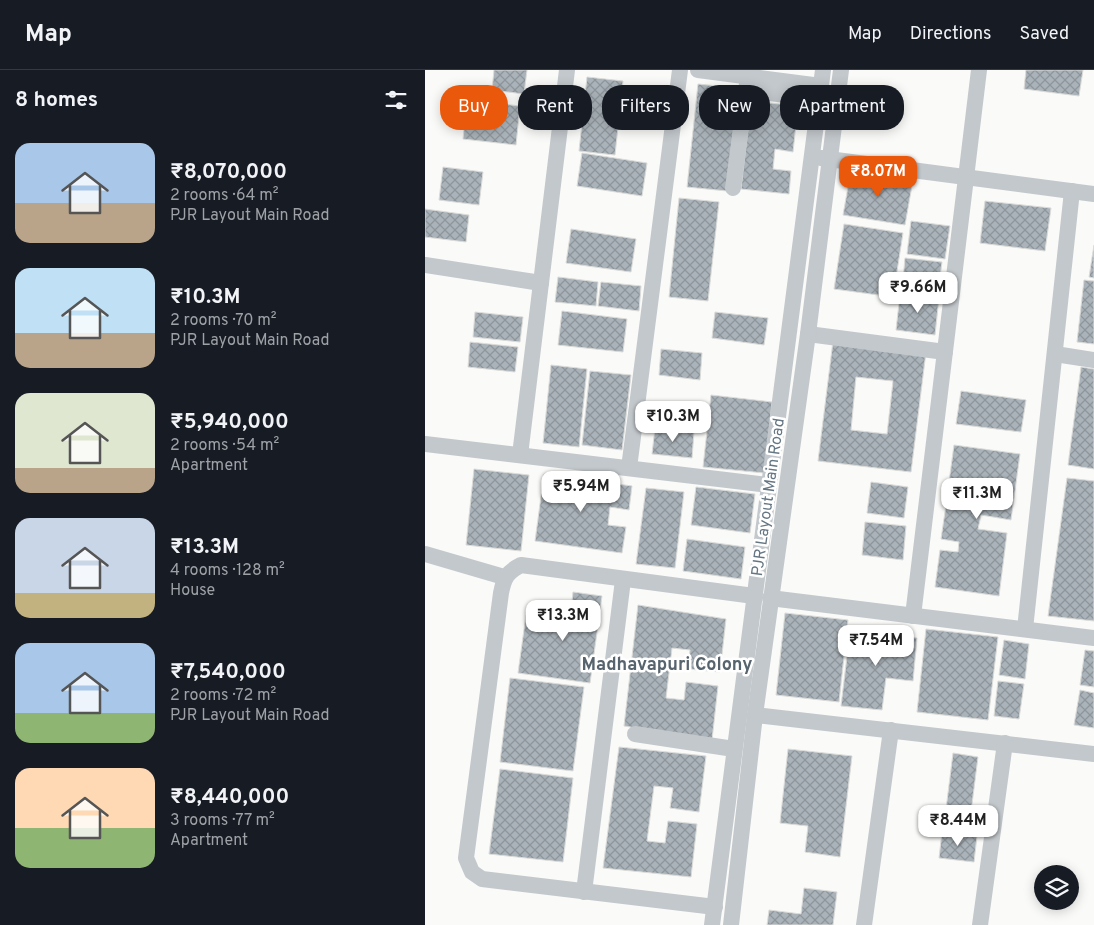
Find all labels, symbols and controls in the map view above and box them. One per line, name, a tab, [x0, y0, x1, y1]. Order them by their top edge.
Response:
text: Map	[25, 20, 72, 50]
text: Map	[848, 23, 882, 46]
text: Directions	[910, 23, 992, 46]
text: Saved	[1020, 23, 1069, 46]
chip: Buy	[440, 85, 508, 130]
chip: Rent	[518, 85, 592, 130]
chip: Filters	[602, 85, 689, 130]
chip: New	[699, 85, 770, 130]
chip: Apartment	[780, 85, 904, 130]
icon: filters	[382, 86, 410, 114]
text: 8 homes	[15, 87, 98, 114]
pin: ₹8.07M	[837, 156, 919, 198]
text: ₹8,070,000	[170, 159, 287, 186]
text: ₹8.07M	[850, 162, 906, 182]
icon: home	[55, 163, 115, 223]
text: 2 rooms · 64 m²	[170, 186, 279, 206]
text: PJR Layout Main Road	[170, 206, 329, 226]
pin: ₹9.66M	[877, 272, 959, 314]
text: ₹9.66M	[890, 278, 946, 298]
text: ₹10.3M	[170, 284, 241, 311]
icon: home	[55, 288, 115, 348]
text: 2 rooms · 70 m²	[170, 311, 277, 331]
text: PJR Layout Main Road	[170, 331, 329, 351]
pin: ₹10.3M	[632, 400, 714, 443]
text: ₹10.3M	[646, 407, 700, 427]
text: ₹5,940,000	[170, 409, 289, 436]
icon: home	[55, 413, 115, 473]
street label: PJR Layout Main Road	[748, 417, 790, 578]
text: 2 rooms · 54 m²	[170, 436, 279, 456]
text: Apartment	[170, 456, 248, 476]
pin: ₹5.94M	[540, 470, 622, 513]
text: ₹5.94M	[552, 477, 610, 497]
pin: ₹11.3M	[936, 478, 1018, 520]
text: ₹11.3M	[952, 484, 1002, 504]
text: ₹13.3M	[170, 534, 239, 561]
icon: home	[55, 538, 115, 598]
text: 4 rooms · 128 m²	[170, 561, 285, 581]
text: House	[170, 581, 215, 601]
pin: ₹13.3M	[522, 600, 604, 642]
text: ₹13.3M	[537, 606, 589, 626]
pin: ₹7.54M	[835, 624, 917, 667]
text: ₹7.54M	[849, 631, 903, 651]
district label: Madhavapuri Colony	[581, 654, 753, 677]
text: ₹7,540,000	[170, 659, 286, 686]
icon: home	[55, 663, 115, 723]
text: 2 rooms · 72 m²	[170, 686, 276, 706]
text: PJR Layout Main Road	[170, 706, 329, 726]
text: ₹8,440,000	[170, 784, 289, 811]
icon: home	[55, 788, 115, 848]
pin: ₹8.44M	[917, 804, 999, 847]
text: 3 rooms · 77 m²	[170, 811, 275, 831]
text: ₹8.44M	[929, 811, 987, 831]
text: Apartment	[170, 831, 248, 851]
map controls	[1034, 865, 1079, 910]
button: layers	[1034, 865, 1079, 910]

